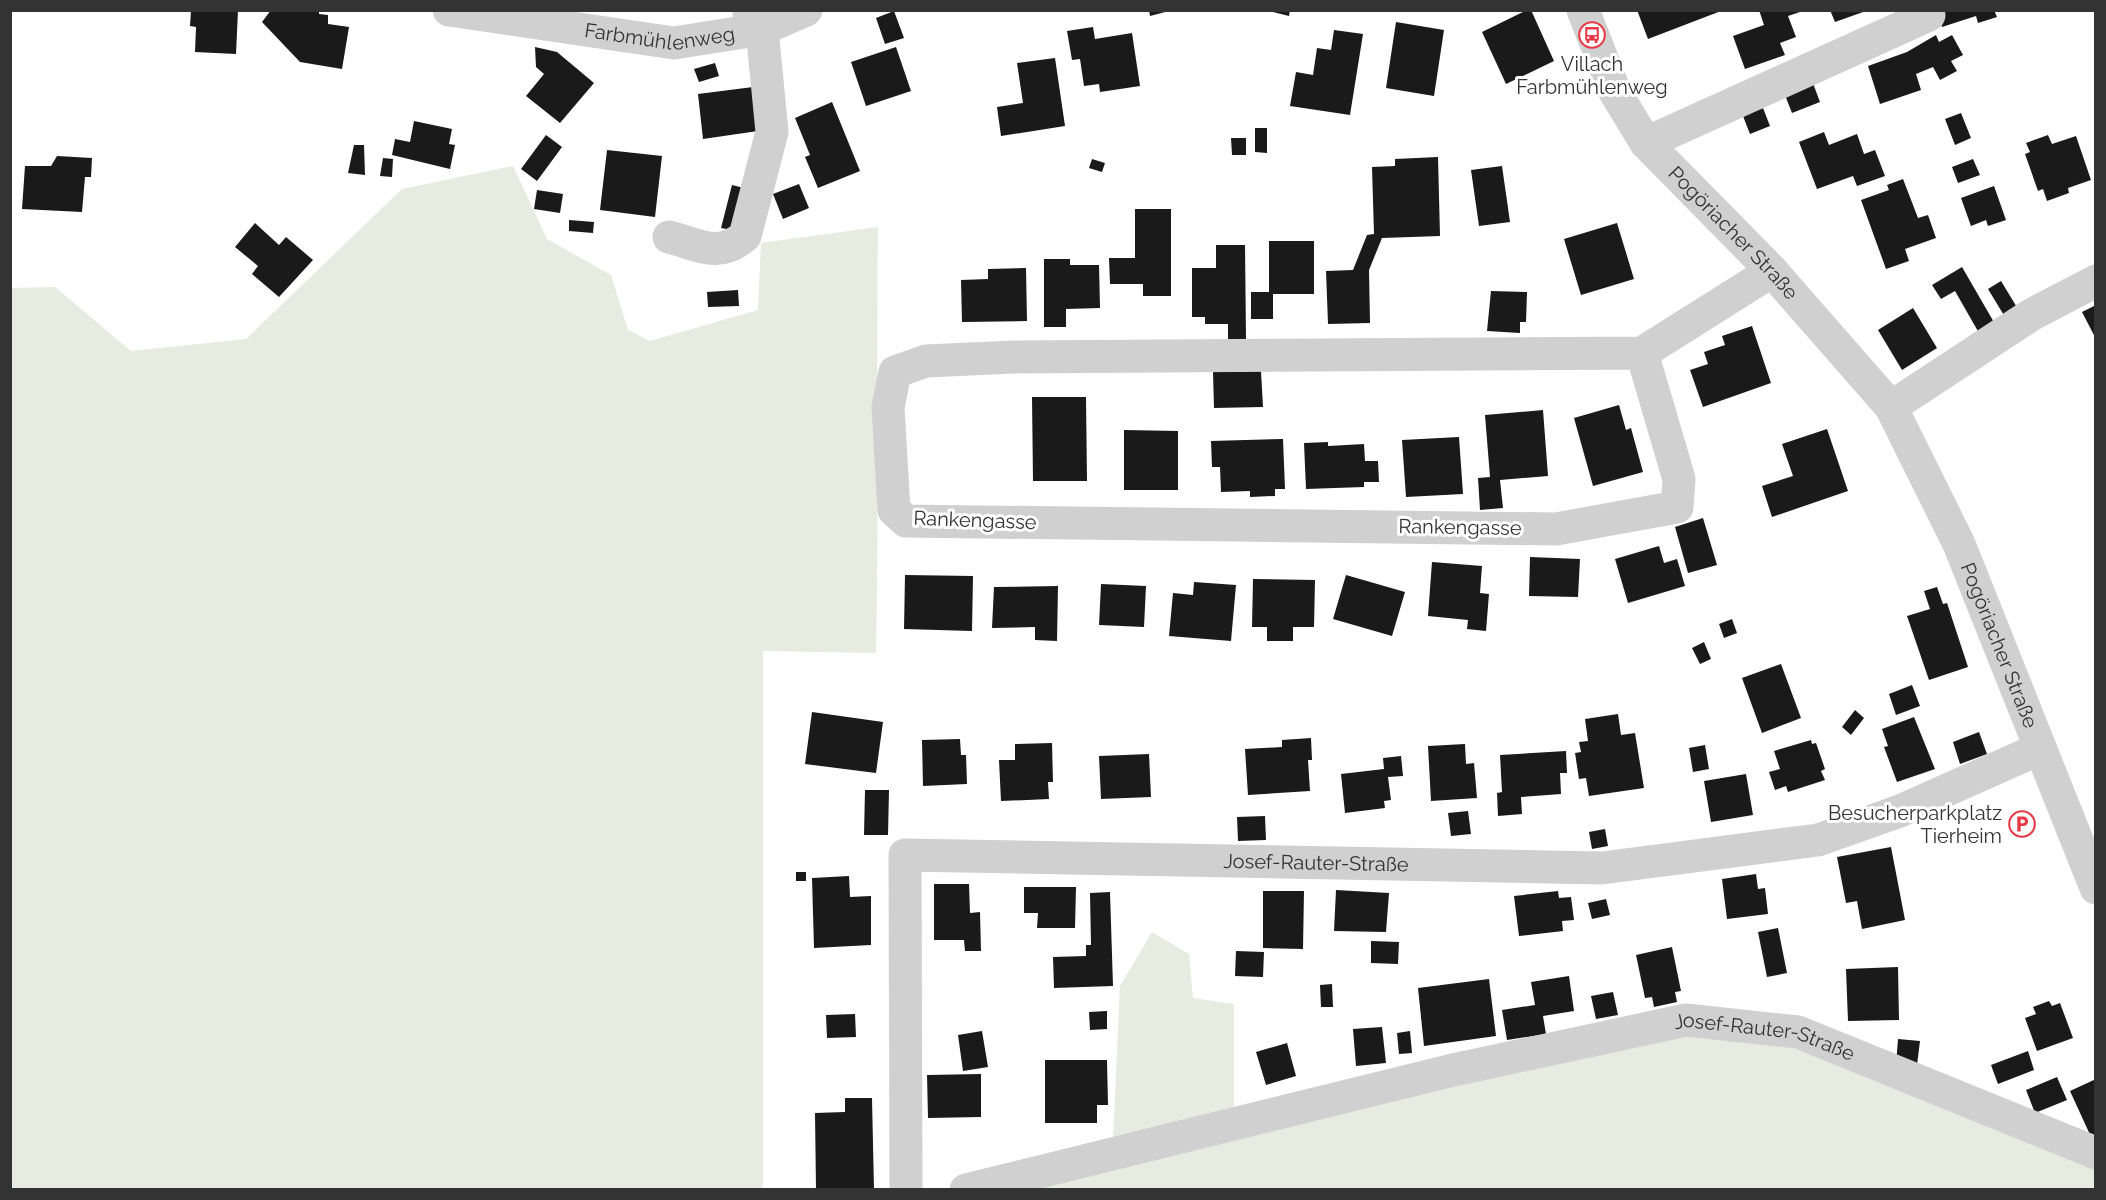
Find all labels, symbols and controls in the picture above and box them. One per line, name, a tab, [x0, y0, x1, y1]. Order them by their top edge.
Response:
street label: Farbmühlenweg	[583, 18, 736, 55]
bus stop icon: Villach Farbmühlenweg	[1577, 20, 1607, 50]
place label: Villach Farbmühlenweg	[1516, 52, 1668, 99]
street label: Pogöriacher Straße	[1664, 161, 1803, 305]
street label: Rankengasse	[913, 506, 1037, 534]
street label: Rankengasse	[1398, 514, 1522, 540]
street label: Pogöriacher Straße	[1956, 559, 2043, 732]
place label: Besucherparkplatz Tierheim	[1828, 801, 2002, 848]
parking icon: Besucherparkplatz Tierheim	[2007, 809, 2037, 839]
street label: Josef-Rauter-Straße	[1223, 849, 1409, 876]
street label: Josef-Rauter-Straße	[1671, 1008, 1858, 1066]

